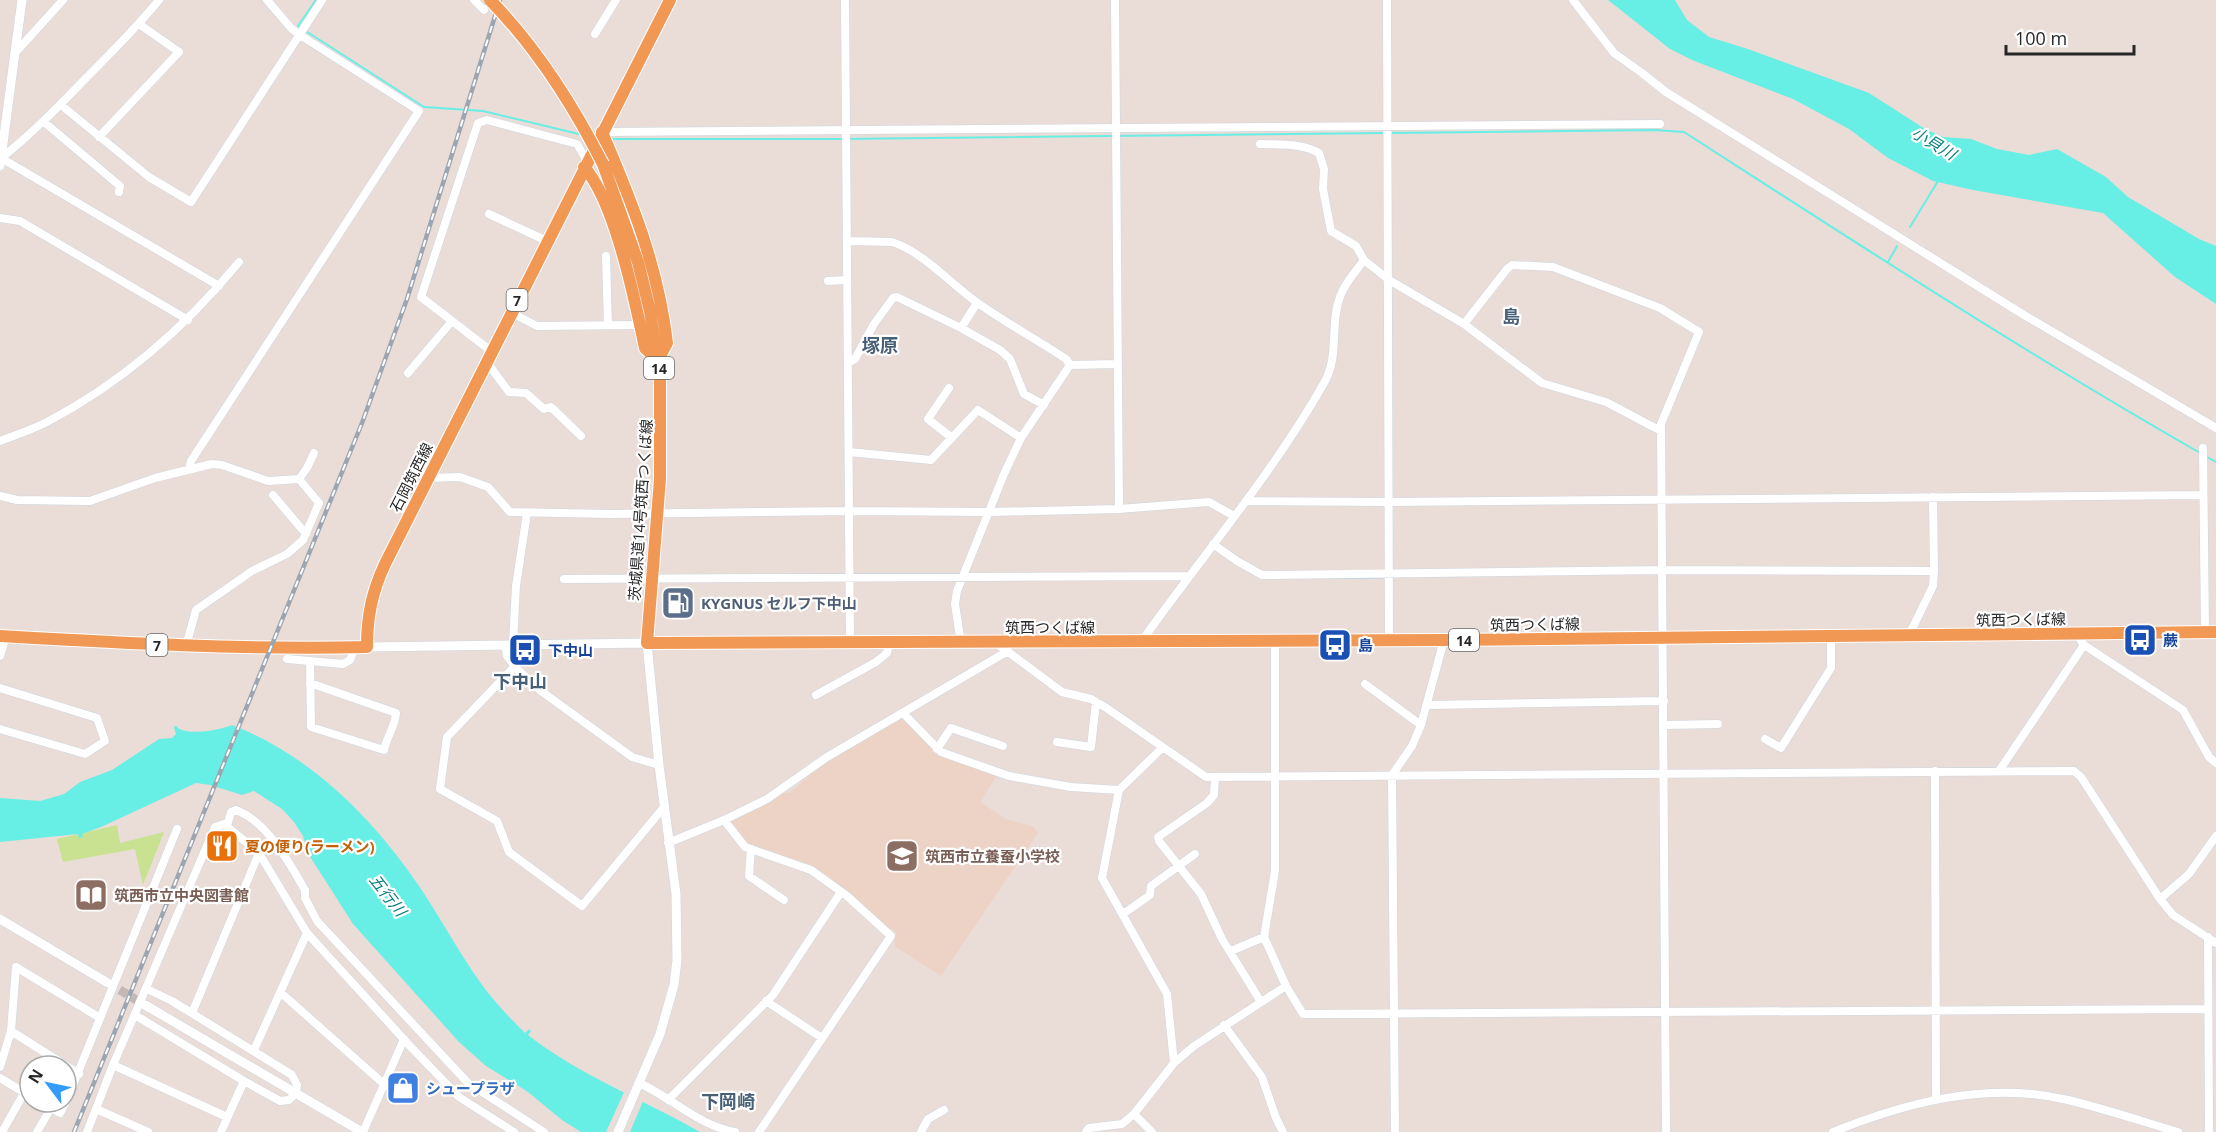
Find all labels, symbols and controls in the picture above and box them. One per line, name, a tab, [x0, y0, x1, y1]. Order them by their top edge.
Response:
scale bar	[2006, 18, 2134, 56]
text: 100 m	[2015, 26, 2067, 50]
water label: 小貝川	[1908, 121, 1962, 166]
road number: 7	[506, 289, 528, 311]
district label: 島	[1502, 304, 1520, 328]
district label: 塚原	[862, 333, 898, 357]
road number: 14	[644, 357, 674, 379]
street label: 茨城県道14号筑西つくば線	[624, 418, 656, 602]
street label: 石岡筑西線	[385, 439, 437, 515]
fuel station icon: KYGNUS セルフ下中山	[660, 585, 696, 621]
place label: KYGNUS セルフ下中山	[701, 593, 857, 613]
street label: 筑西つくば線	[1976, 608, 2066, 630]
street label: 筑西つくば線	[1490, 613, 1580, 635]
street label: 筑西つくば線	[1005, 617, 1095, 637]
bus stop icon: 蕨	[2122, 622, 2158, 658]
bus stop icon: 島	[1317, 627, 1353, 663]
road number: 14	[1449, 629, 1479, 651]
place label: 蕨	[2163, 630, 2178, 650]
bus stop icon: 下中山	[507, 632, 543, 668]
road number: 7	[146, 634, 168, 656]
place label: 島	[1358, 635, 1373, 655]
place label: 下中山	[548, 640, 593, 660]
district label: 下中山	[493, 669, 547, 693]
restaurant icon: 夏の便り(ラーメン)	[204, 828, 240, 864]
place label: 夏の便り(ラーメン)	[245, 836, 375, 856]
school or university icon: 筑西市立養蚕小学校	[884, 838, 920, 874]
place label: 筑西市立養蚕小学校	[925, 846, 1060, 866]
water label: 五行川	[365, 869, 413, 922]
library icon: 筑西市立中央図書館	[73, 877, 109, 913]
place label: 筑西市立中央図書館	[114, 885, 249, 905]
north arrow	[18, 1054, 78, 1114]
text: N	[23, 1065, 48, 1087]
shop icon: シュープラザ	[385, 1070, 421, 1106]
place label: シュープラザ	[426, 1078, 515, 1098]
district label: 下岡崎	[701, 1089, 755, 1113]

